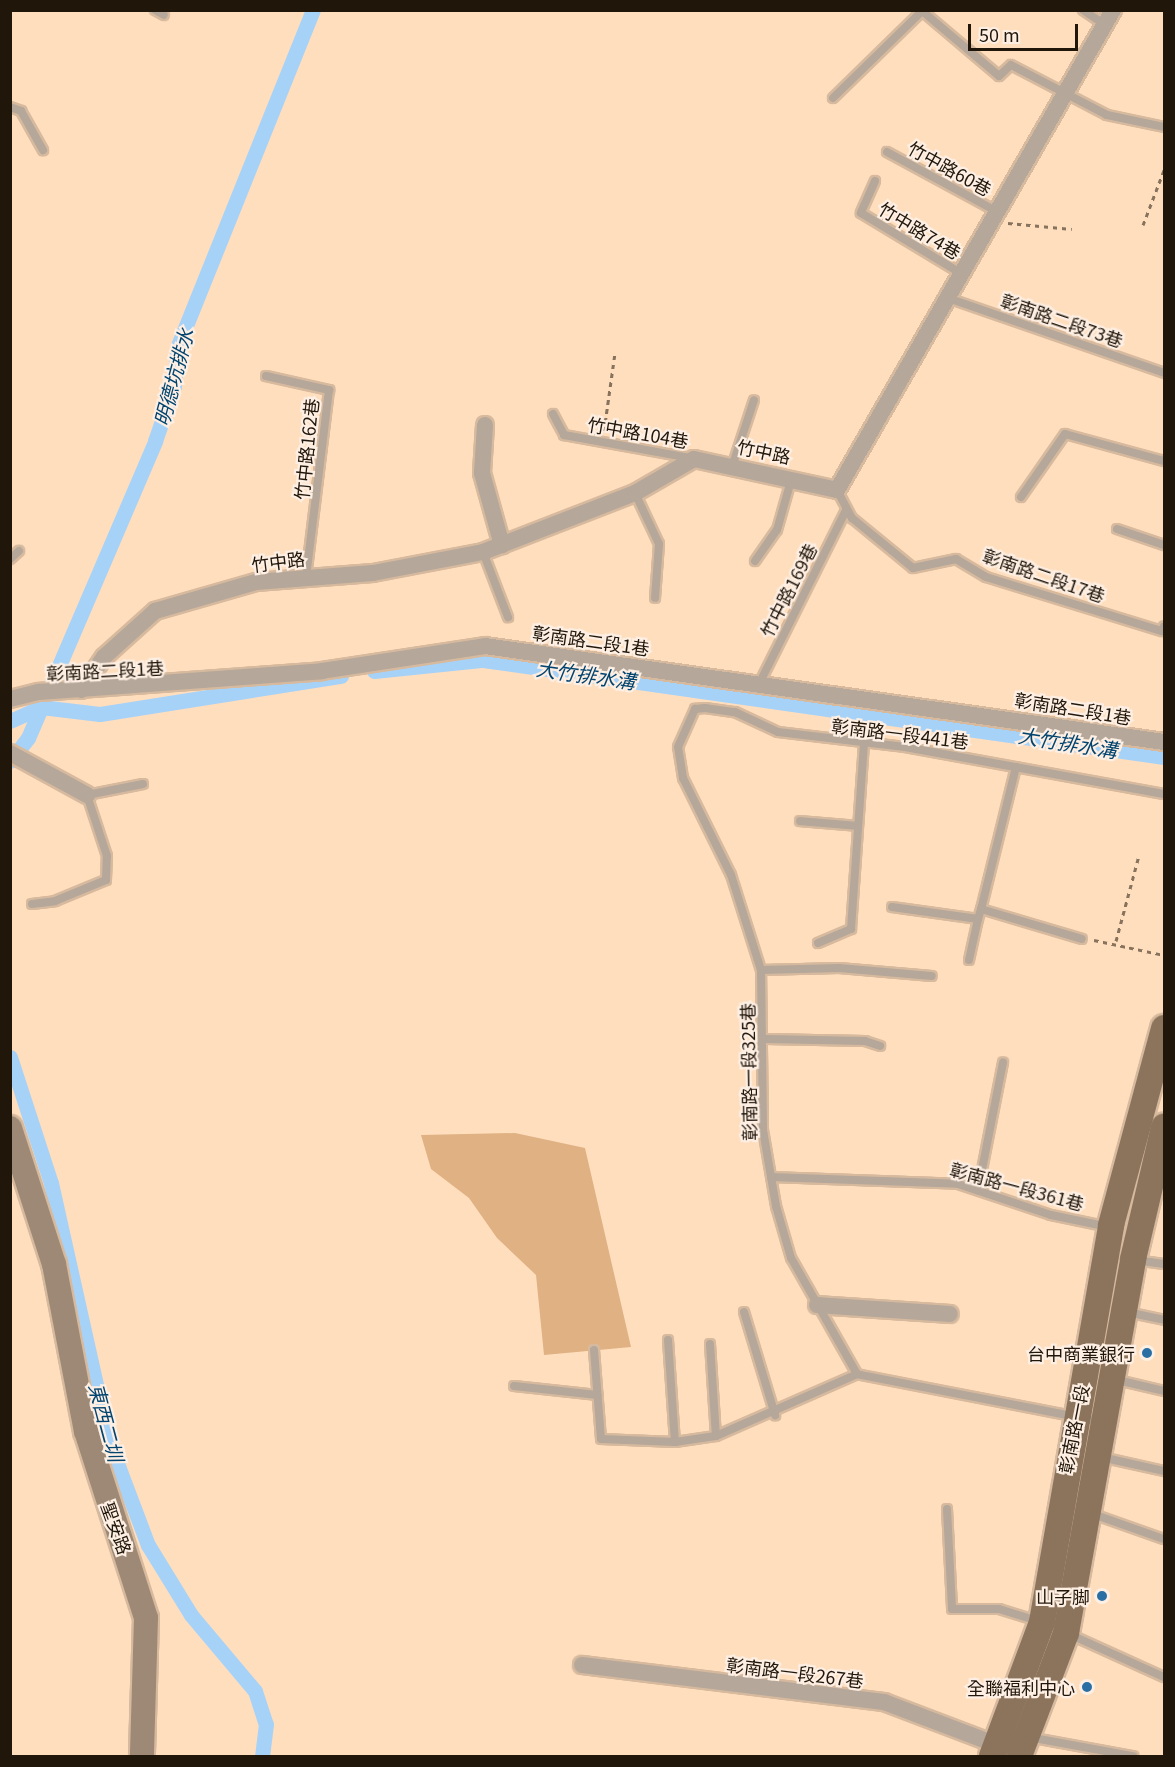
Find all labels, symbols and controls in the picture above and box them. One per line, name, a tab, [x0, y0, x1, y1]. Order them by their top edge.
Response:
scale bar	[971, 12, 1080, 50]
text: 50 m	[979, 21, 1020, 47]
street label: 竹中路60巷	[905, 136, 995, 200]
street label: 竹中路74巷	[875, 197, 965, 263]
street label: 彰南路二段73巷	[998, 289, 1126, 351]
water label: 明德坑排水	[148, 326, 198, 428]
street label: 竹中路162巷	[290, 397, 322, 501]
street label: 竹中路104巷	[586, 413, 690, 451]
street label: 竹中路	[735, 435, 793, 467]
street label: 竹中路169巷	[755, 540, 821, 640]
street label: 彰南路二段17巷	[980, 544, 1108, 606]
street label: 竹中路	[250, 547, 306, 575]
street label: 彰南路二段1巷	[531, 621, 651, 659]
water label: 大竹排水溝	[535, 655, 637, 693]
street label: 彰南路二段1巷	[46, 656, 164, 684]
street label: 彰南路二段1巷	[1013, 688, 1133, 728]
street label: 彰南路一段441巷	[830, 714, 970, 752]
water label: 大竹排水溝	[1017, 722, 1119, 762]
street label: 彰南路一段325巷	[736, 1003, 760, 1141]
street label: 彰南路一段361巷	[948, 1158, 1086, 1214]
place label: 台中商業銀行	[1027, 1342, 1135, 1364]
marker: 台中商業銀行	[1140, 1346, 1154, 1360]
water label: 東西二圳	[85, 1380, 129, 1464]
street label: 彰南路一段	[1054, 1383, 1092, 1475]
street label: 聖安路	[98, 1499, 136, 1557]
place label: 山子脚	[1036, 1585, 1090, 1607]
marker: 山子脚	[1095, 1589, 1109, 1603]
street label: 彰南路一段267巷	[725, 1653, 865, 1691]
place label: 全聯福利中心	[967, 1676, 1075, 1698]
marker: 全聯福利中心	[1080, 1680, 1094, 1694]

